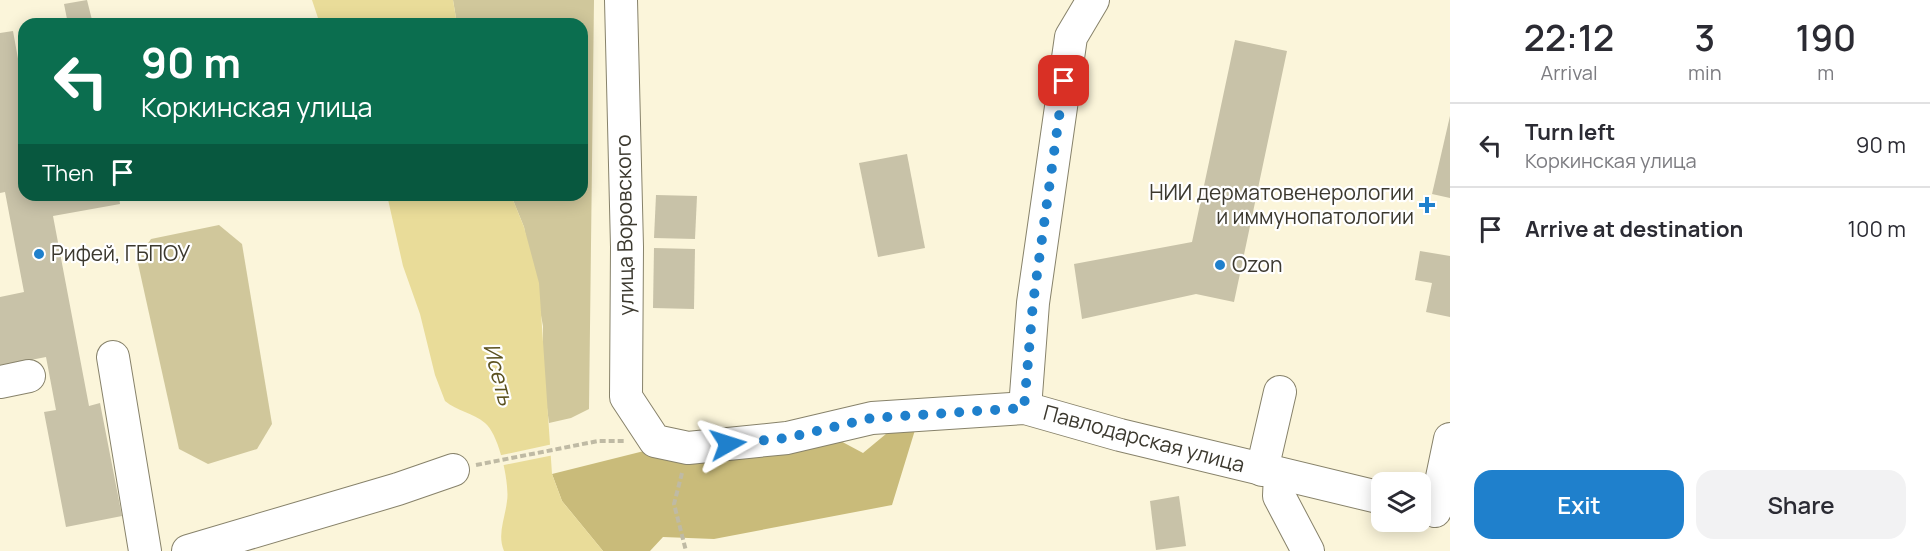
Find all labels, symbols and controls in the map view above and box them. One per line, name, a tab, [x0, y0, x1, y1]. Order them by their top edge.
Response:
text: 22:12	[1524, 13, 1614, 62]
text: 3	[1695, 13, 1715, 62]
text: 190	[1795, 13, 1856, 62]
text: 90 m	[141, 33, 241, 91]
icon: left	[42, 42, 120, 120]
pin	[1038, 55, 1089, 106]
text: Arrival	[1540, 59, 1598, 86]
text: min	[1688, 59, 1722, 86]
text: m	[1817, 59, 1834, 86]
icon: arrive	[1047, 64, 1080, 97]
text: Коркинская улица	[141, 88, 373, 125]
text: Turn left	[1525, 117, 1615, 147]
icon: left	[1474, 129, 1507, 162]
text: 90 m	[1856, 130, 1906, 160]
street label: улица Воровского	[608, 134, 640, 316]
text: Коркинская улица	[1525, 147, 1697, 174]
icon: arrive	[106, 156, 139, 189]
text: Then	[42, 158, 94, 188]
place label: НИИ дерматовенерологии и иммунопатологии	[1149, 178, 1414, 230]
marker: НИИ дерматовенерологии и иммунопатологии	[1418, 196, 1436, 214]
icon: arrive	[1474, 213, 1507, 246]
text: Arrive at destination	[1525, 214, 1743, 244]
text: 100 m	[1848, 214, 1906, 244]
place label: Рифей, ГБПОУ	[51, 239, 190, 267]
marker: Рифей, ГБПОУ	[32, 247, 46, 261]
place label: Ozon	[1232, 250, 1282, 278]
marker: Ozon	[1213, 258, 1227, 272]
water label: Исеть	[476, 340, 522, 409]
street label: Павлодарская улица	[1040, 398, 1248, 478]
position arrow	[696, 412, 760, 476]
button: Exit	[1474, 470, 1684, 539]
button: Share	[1696, 470, 1906, 539]
map controls	[1371, 472, 1431, 532]
button: layers	[1371, 472, 1431, 532]

